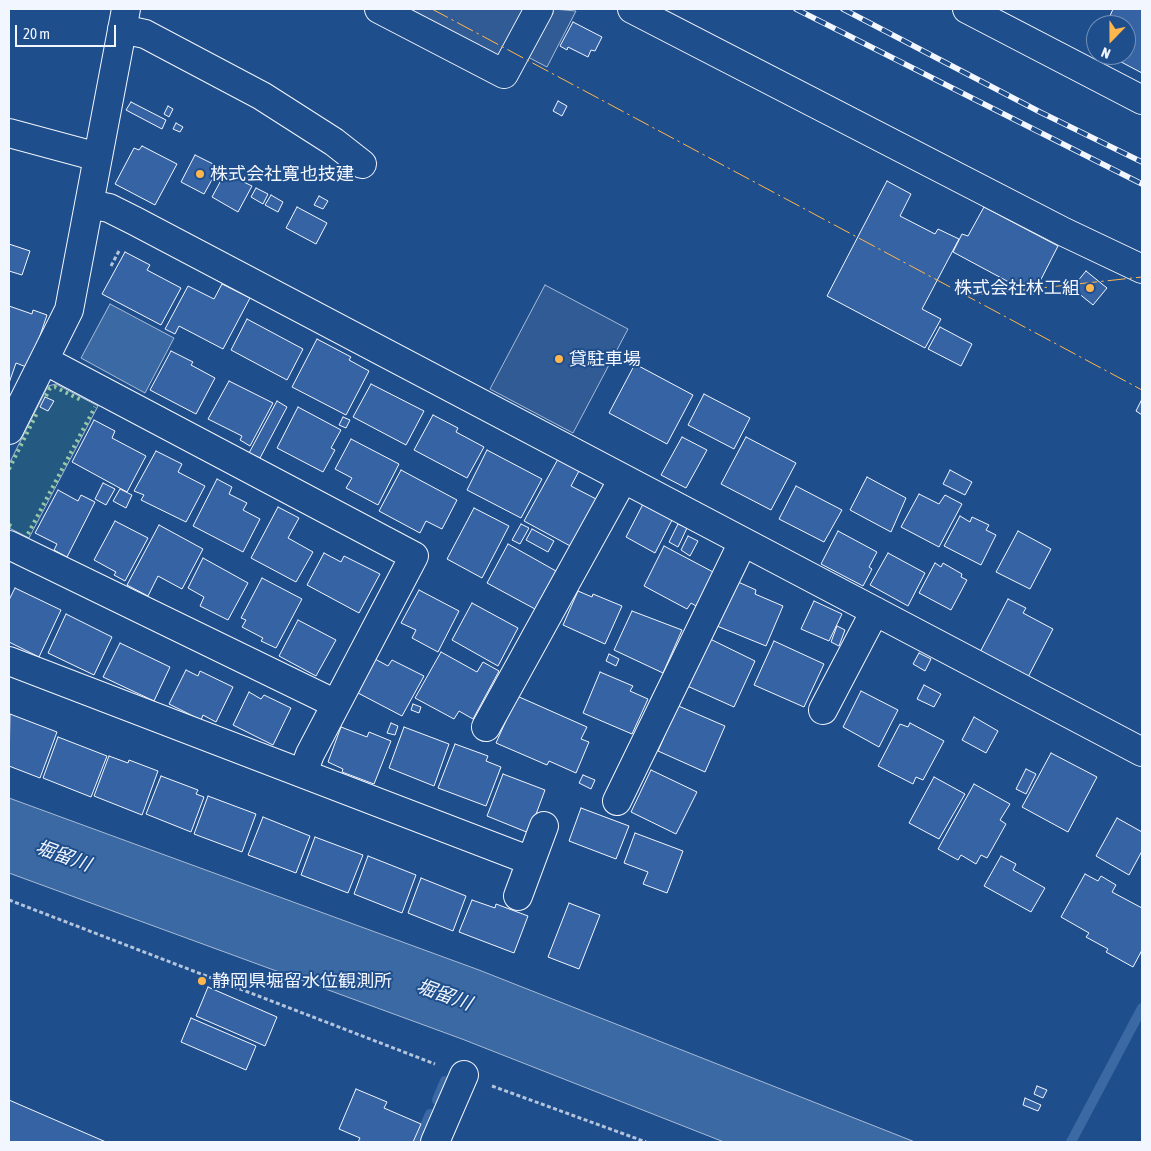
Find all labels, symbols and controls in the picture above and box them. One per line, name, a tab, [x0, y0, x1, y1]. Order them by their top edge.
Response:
scale bar	[18, 15, 119, 47]
north arrow	[1086, 15, 1136, 65]
text: 20 m	[23, 25, 50, 42]
text: N	[1099, 44, 1113, 62]
place label: 株式会社寛也技建	[210, 163, 354, 185]
marker: 株式会社寛也技建	[194, 168, 206, 180]
place label: 株式会社林工組	[954, 277, 1080, 299]
marker: 株式会社林工組	[1084, 282, 1096, 294]
place label: 貸駐車場	[569, 348, 641, 370]
marker: 貸駐車場	[553, 353, 565, 365]
water label: 堀留川	[32, 836, 94, 876]
place label: 静岡県堀留水位観測所	[212, 970, 392, 992]
marker: 静岡県堀留水位観測所	[196, 975, 208, 987]
water label: 堀留川	[413, 975, 475, 1015]

